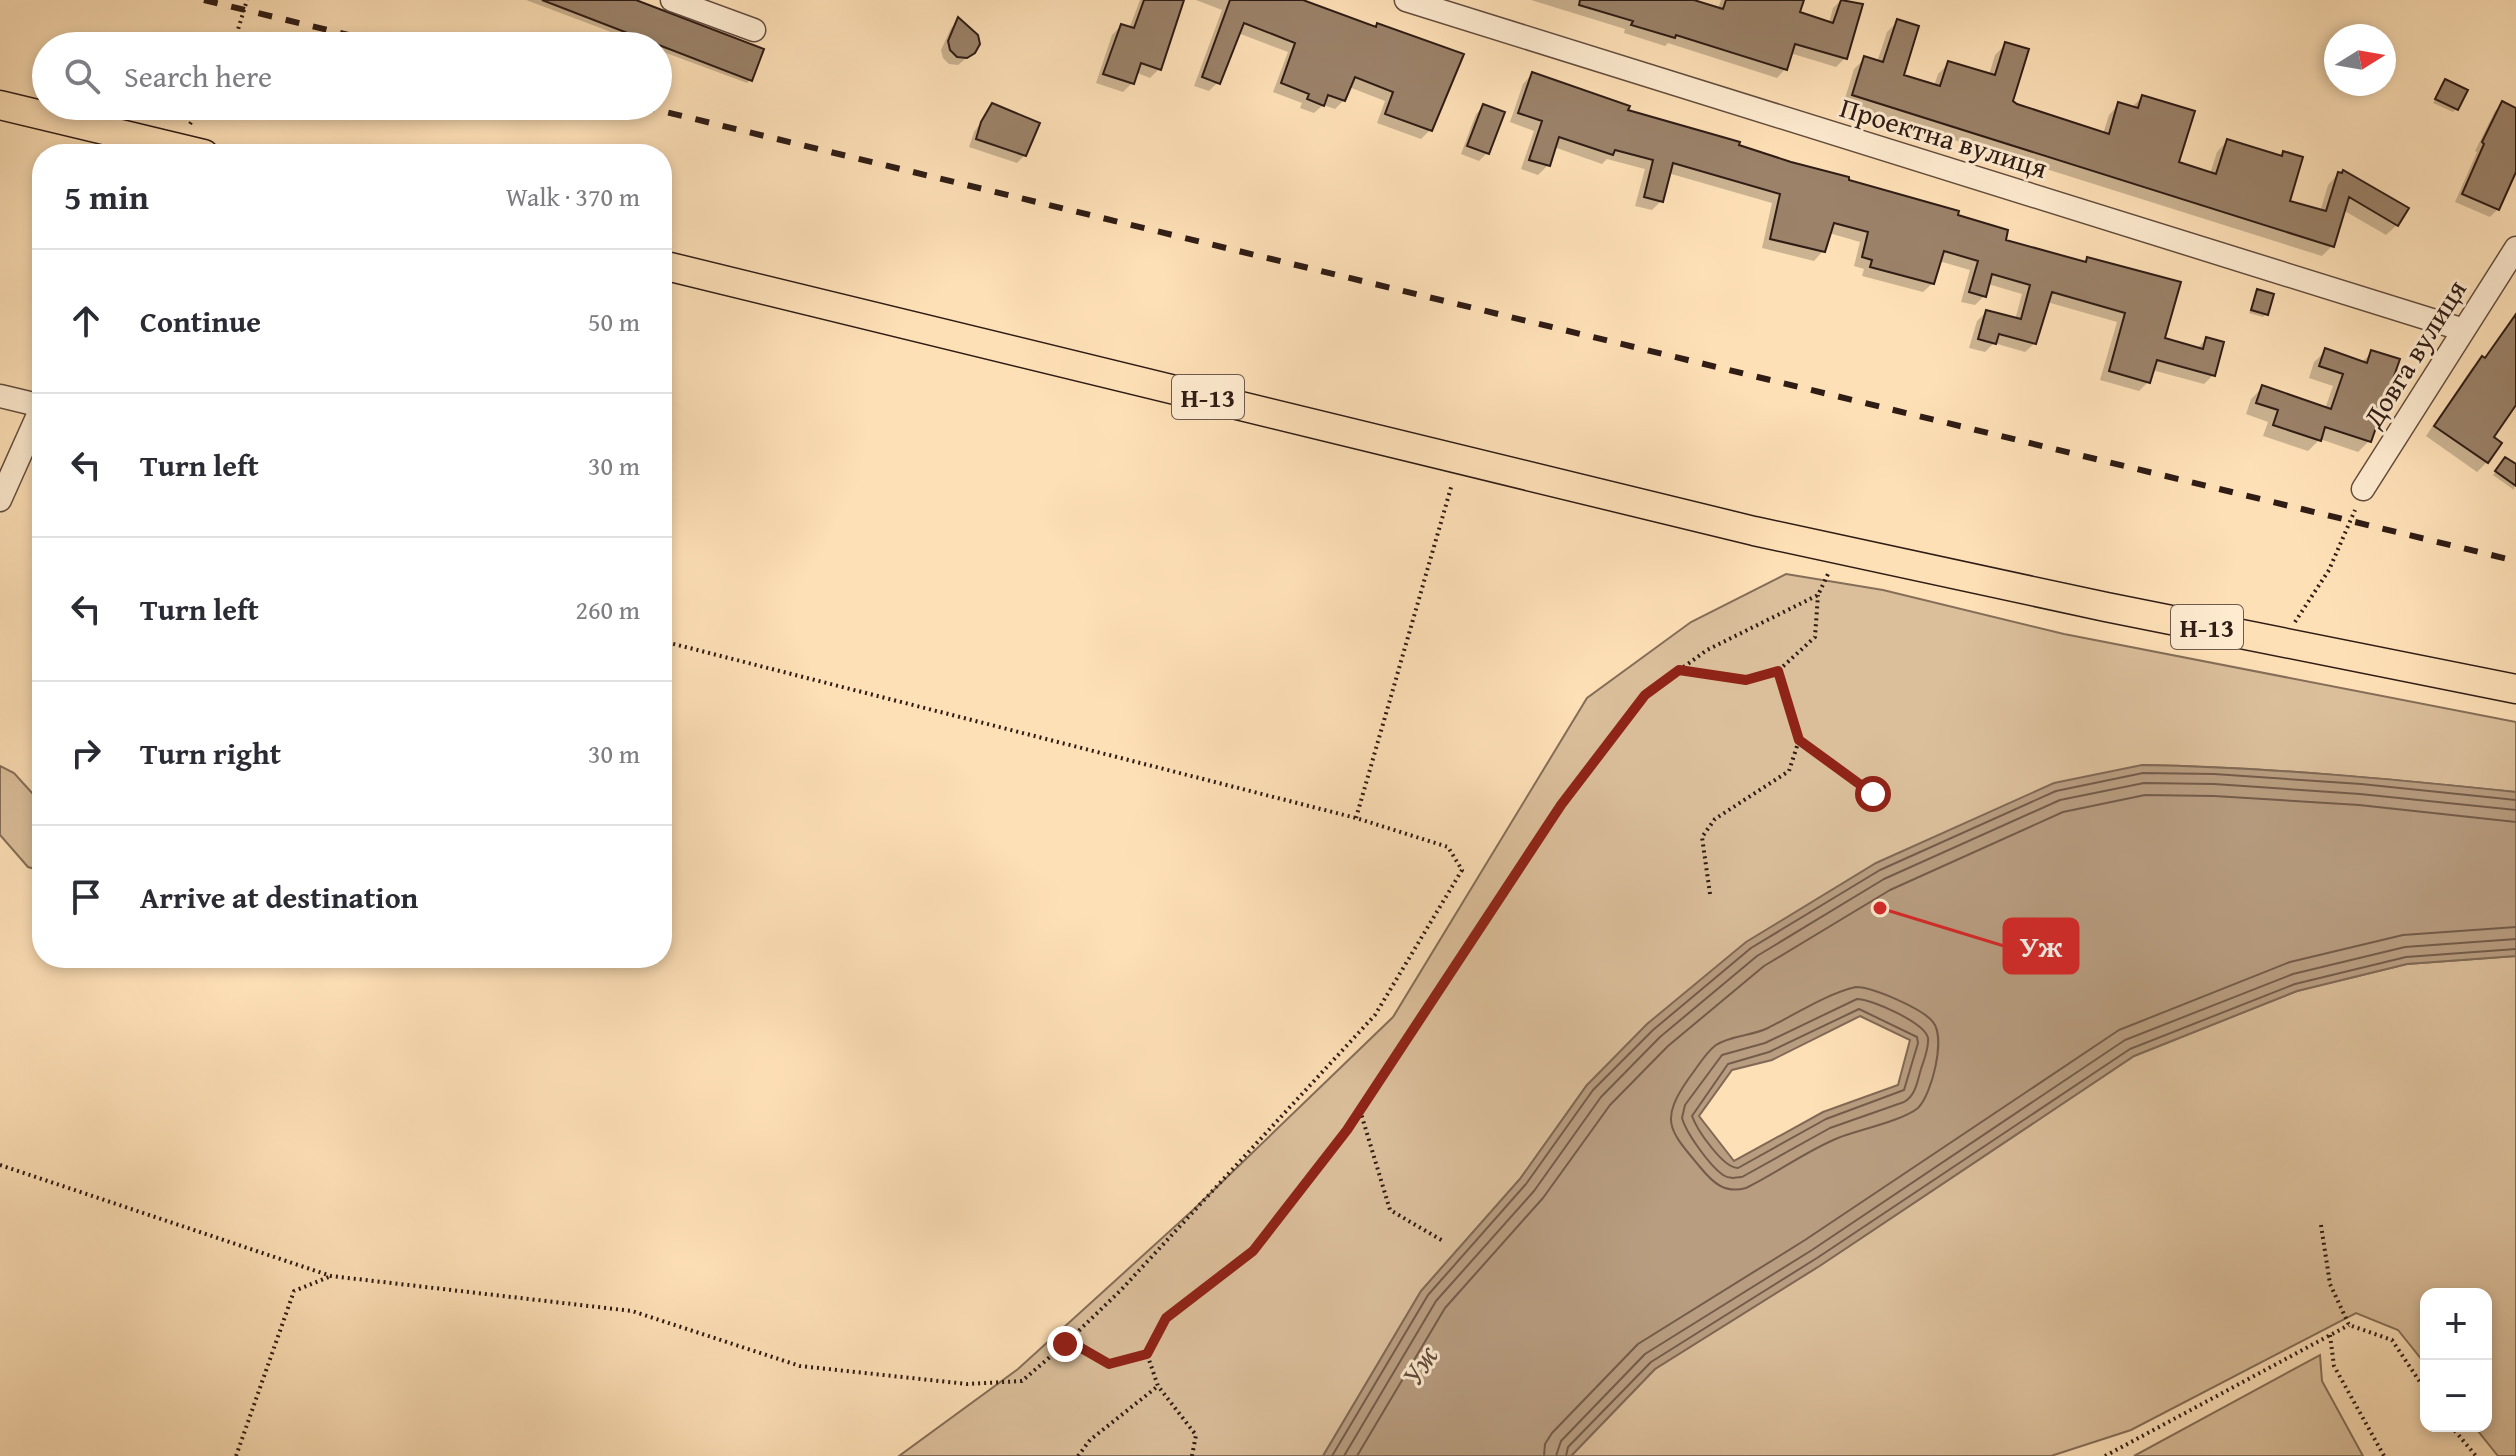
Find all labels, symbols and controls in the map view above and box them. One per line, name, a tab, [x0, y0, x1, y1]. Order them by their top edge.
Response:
north arrow	[2324, 24, 2396, 96]
search box	[32, 32, 672, 120]
icon: search	[60, 54, 104, 98]
text: Search here	[124, 54, 272, 98]
street label: Проектна вулиця	[1835, 86, 2053, 188]
text: 5 min	[64, 172, 149, 221]
text: Walk · 370 m	[506, 177, 640, 216]
street label: Довга вулиця	[2352, 271, 2476, 436]
icon: ahead	[64, 299, 108, 343]
text: Continue	[140, 299, 261, 343]
text: 50 m	[588, 302, 640, 341]
road number: Н-13	[1172, 375, 1244, 419]
icon: left	[64, 443, 108, 487]
text: Turn left	[140, 443, 259, 487]
text: 30 m	[588, 446, 640, 485]
icon: left	[64, 587, 108, 631]
text: Turn left	[140, 587, 259, 631]
text: 260 m	[575, 590, 640, 629]
road number: Н-13	[2171, 605, 2243, 649]
icon: right	[64, 731, 108, 775]
text: Turn right	[140, 731, 281, 775]
text: 30 m	[588, 734, 640, 773]
route start	[1855, 776, 1891, 812]
icon: arrive	[64, 875, 108, 919]
text: Arrive at destination	[140, 875, 418, 919]
callout: Уж	[2004, 919, 2078, 973]
text: Уж	[2020, 924, 2062, 968]
map controls	[2420, 1288, 2492, 1432]
button: +	[2420, 1288, 2492, 1360]
route end	[1047, 1326, 1083, 1362]
water label: Уж	[1390, 1336, 1448, 1394]
button: −	[2420, 1360, 2492, 1432]

